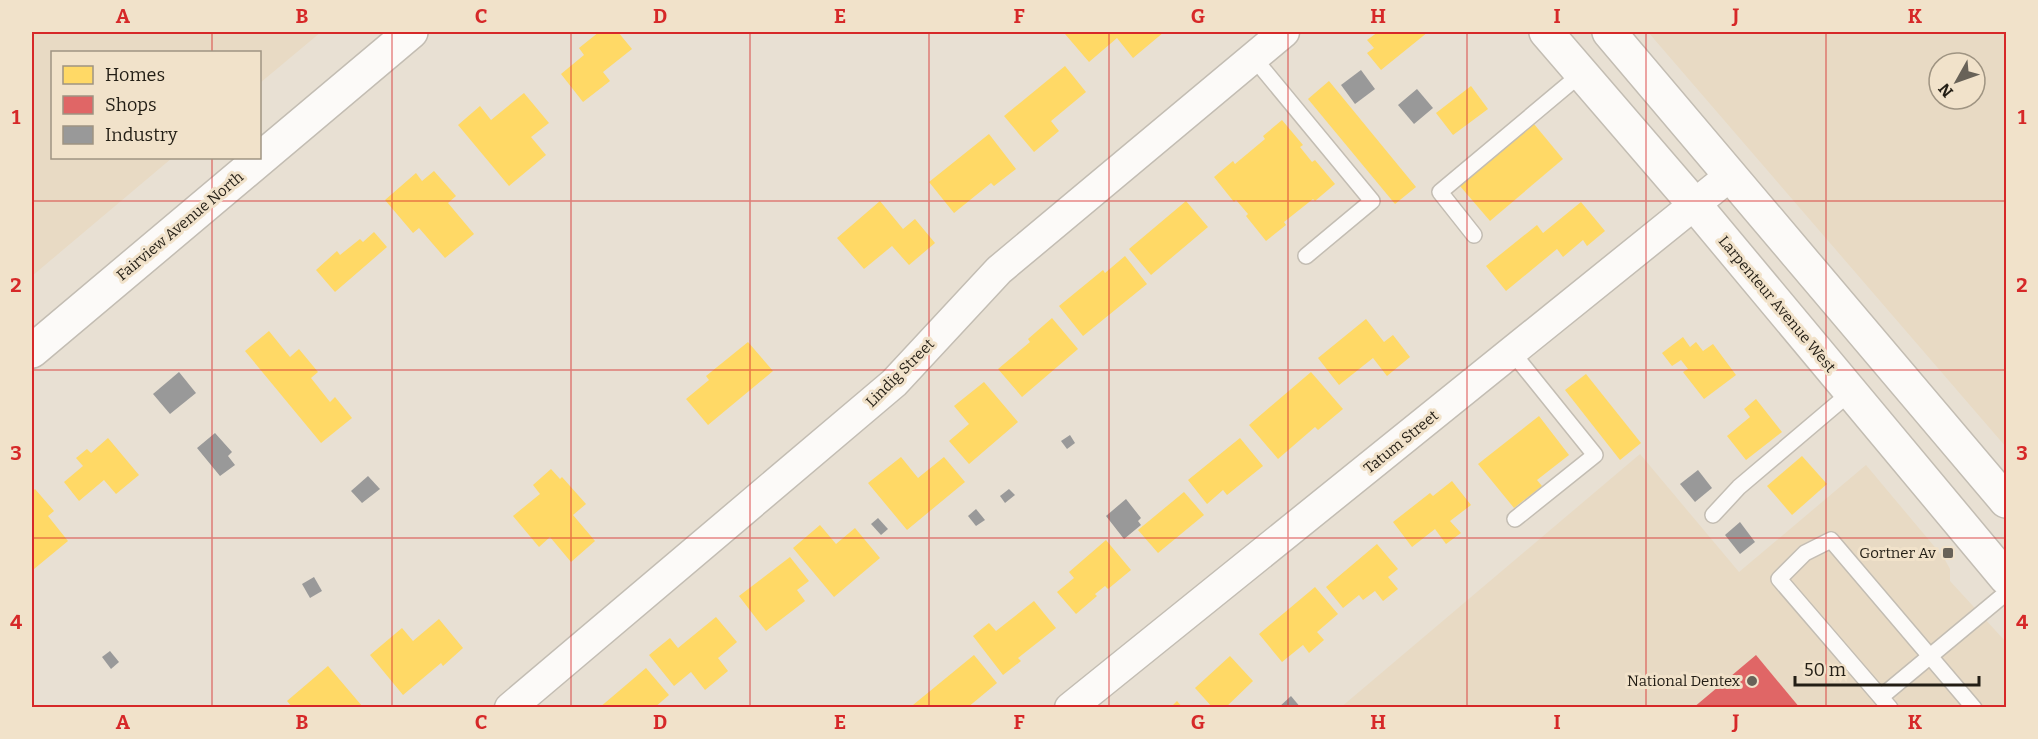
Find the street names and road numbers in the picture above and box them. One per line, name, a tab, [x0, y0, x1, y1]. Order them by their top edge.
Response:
street label: Fairview Avenue North	[113, 167, 248, 284]
street label: Larpenteur Avenue West	[1715, 232, 1840, 376]
street label: Lindig Street	[862, 335, 938, 411]
street label: Tatum Street	[1360, 406, 1442, 477]

